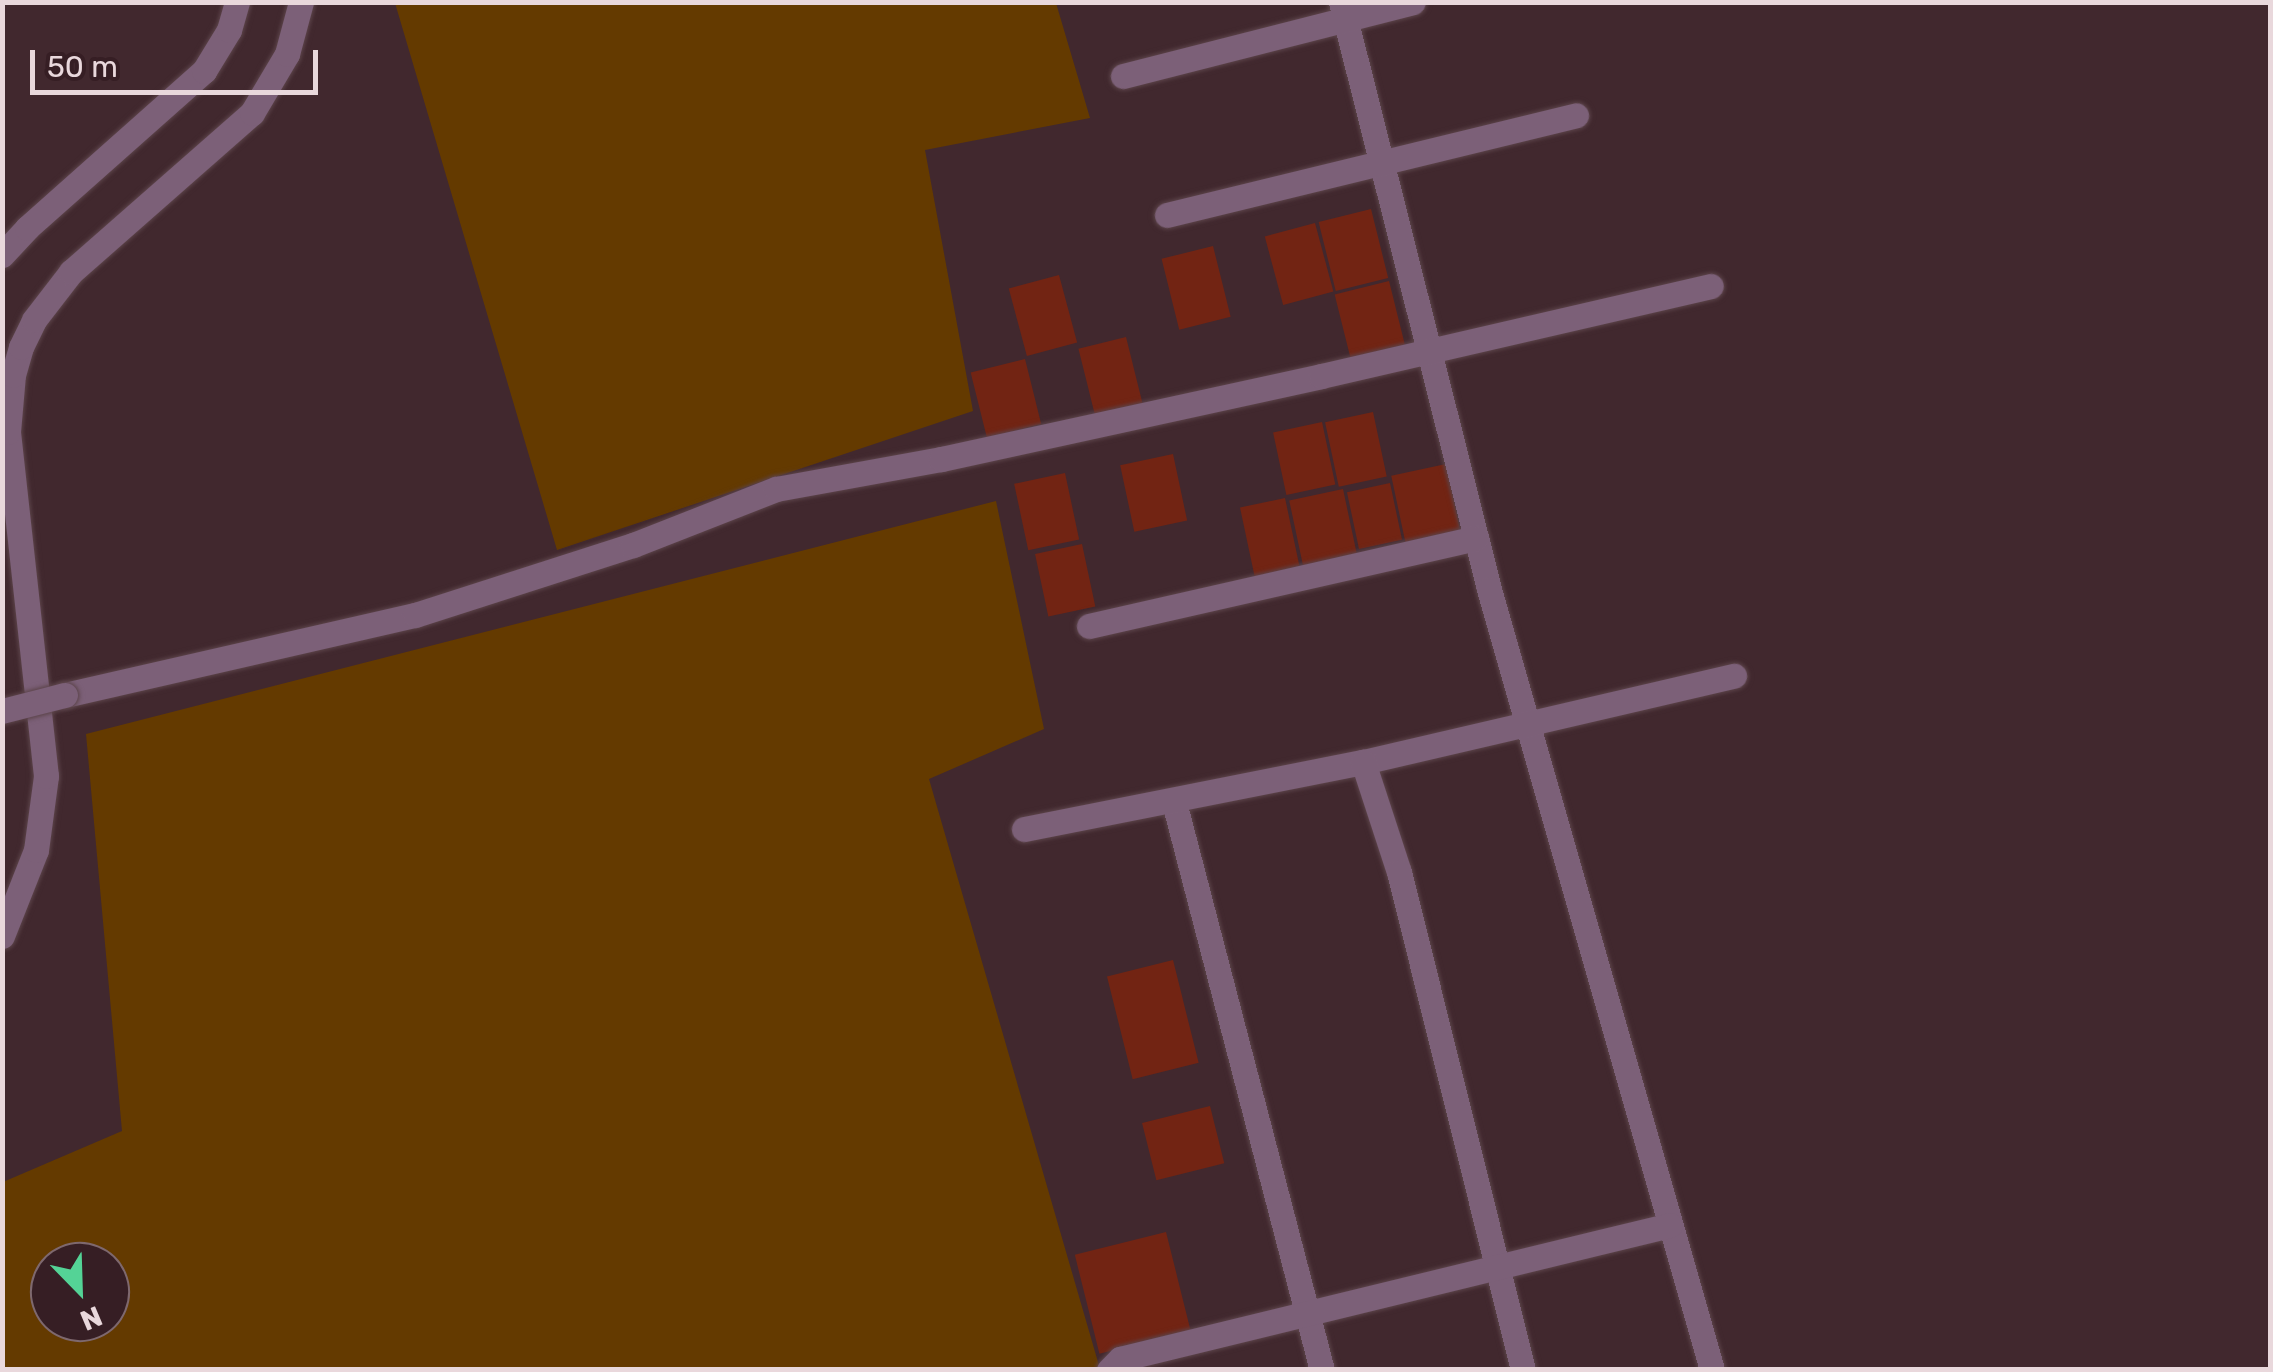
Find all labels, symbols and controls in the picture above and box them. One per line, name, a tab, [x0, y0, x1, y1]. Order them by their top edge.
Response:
scale bar	[35, 30, 322, 92]
text: 50 m	[47, 49, 118, 85]
north arrow	[30, 1242, 130, 1342]
text: N	[75, 1299, 107, 1337]

